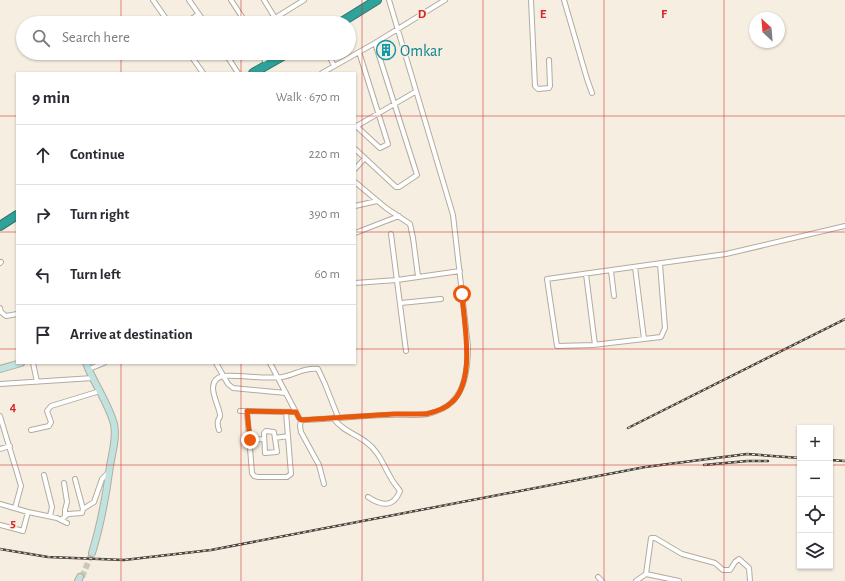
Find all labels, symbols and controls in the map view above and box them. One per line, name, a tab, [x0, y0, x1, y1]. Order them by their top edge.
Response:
text: D	[418, 8, 427, 21]
text: E	[540, 8, 547, 21]
text: F	[661, 8, 668, 21]
north arrow	[749, 12, 785, 48]
search box	[16, 16, 356, 60]
icon: search	[30, 27, 52, 49]
text: Search here	[62, 30, 130, 45]
building icon: Omkar	[375, 39, 397, 61]
place label: Omkar	[400, 43, 443, 59]
text: 9 min	[32, 89, 70, 106]
text: Walk · 670 m	[276, 91, 340, 104]
icon: ahead	[32, 144, 54, 166]
text: Continue	[70, 147, 125, 162]
text: 220 m	[309, 148, 340, 161]
icon: right	[32, 204, 54, 226]
text: Turn right	[70, 207, 129, 222]
text: 390 m	[309, 208, 340, 221]
icon: left	[32, 264, 54, 286]
text: Turn left	[70, 267, 121, 282]
text: 60 m	[314, 268, 340, 281]
route start	[453, 285, 471, 303]
icon: arrive	[32, 324, 54, 346]
text: Arrive at destination	[70, 327, 193, 342]
text: 4	[10, 401, 17, 414]
map controls	[797, 425, 833, 569]
button: +	[797, 425, 833, 461]
route end	[241, 431, 259, 449]
button: −	[797, 461, 833, 497]
button: locate	[797, 497, 833, 533]
text: 5	[10, 517, 16, 530]
button: layers	[797, 533, 833, 569]

